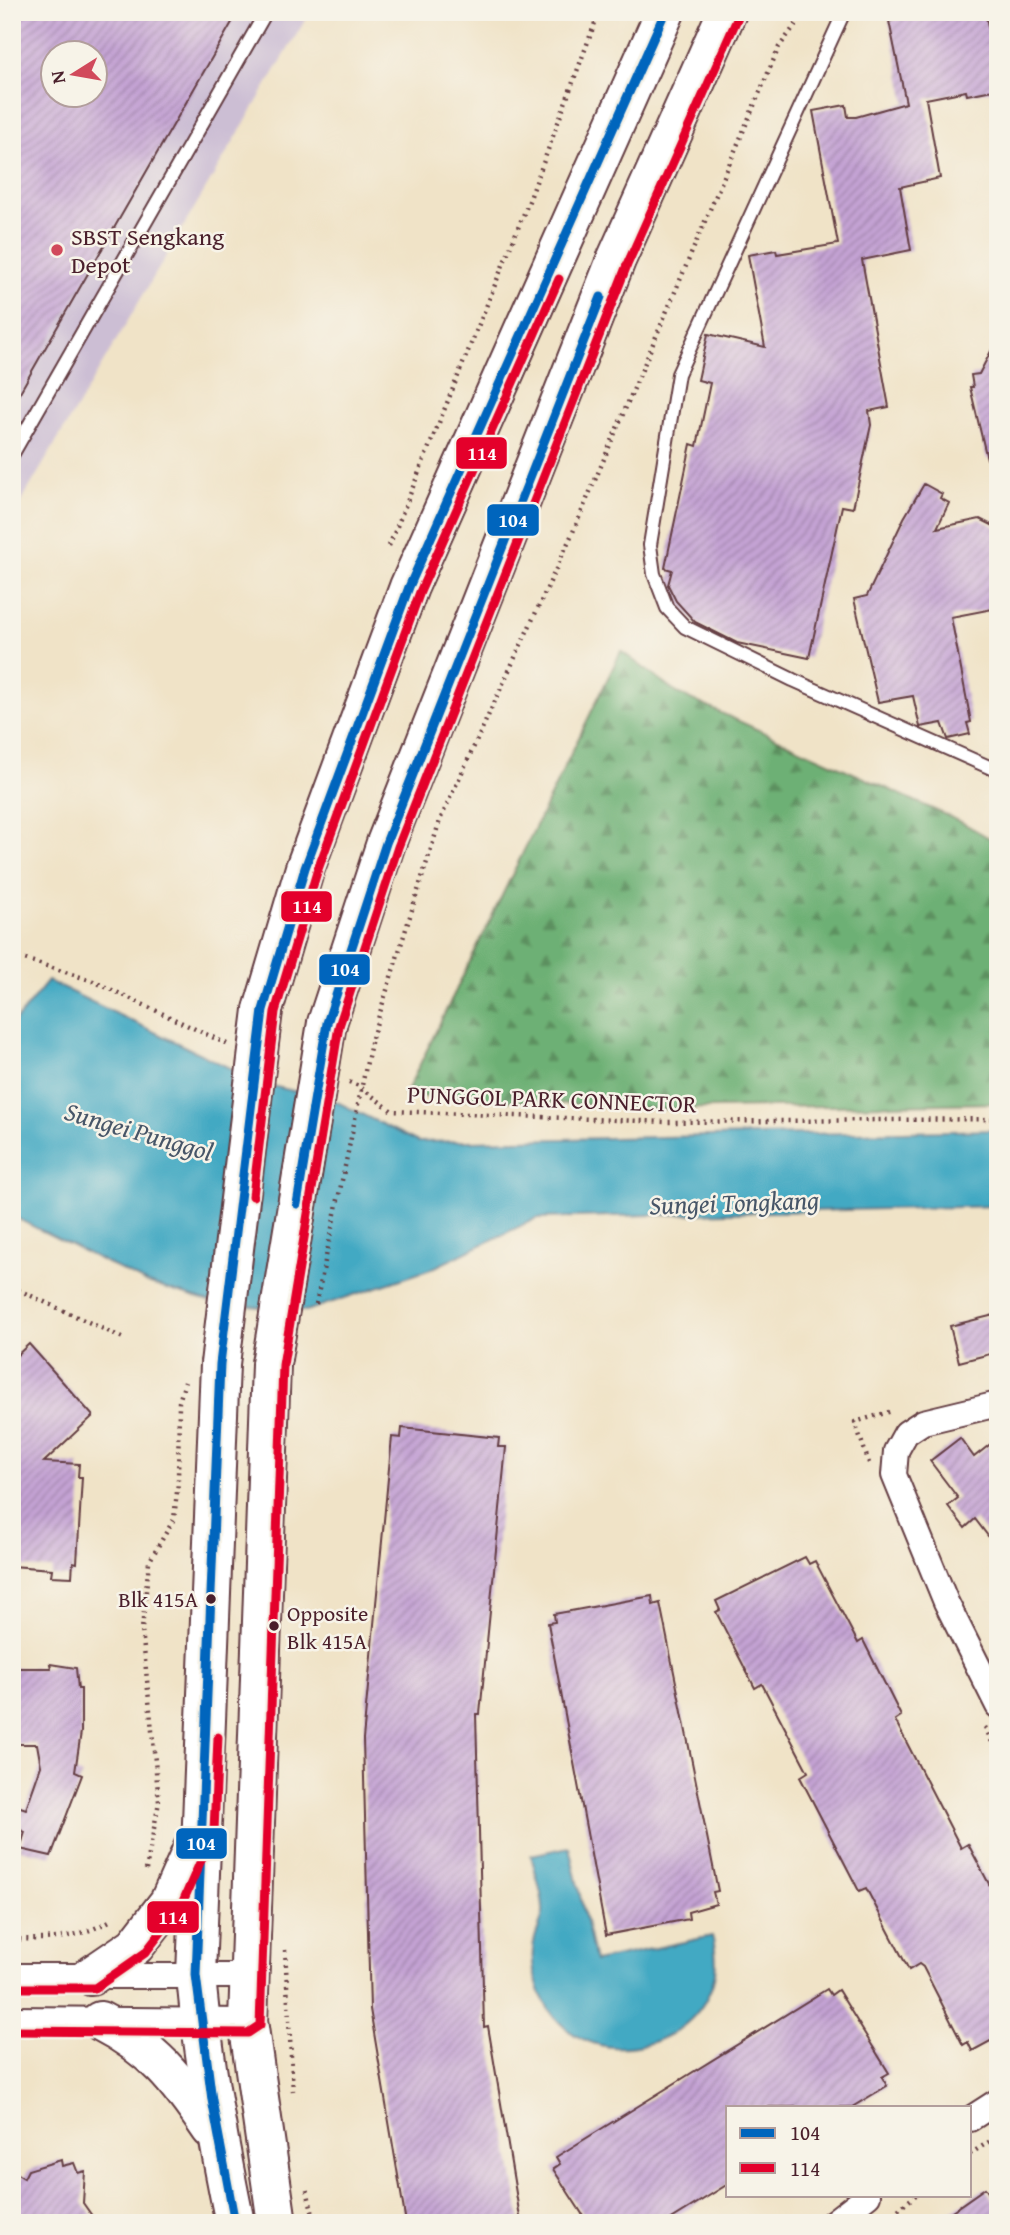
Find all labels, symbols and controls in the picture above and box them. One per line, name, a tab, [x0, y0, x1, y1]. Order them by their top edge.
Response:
north arrow	[38, 38, 108, 108]
text: N	[42, 68, 72, 86]
place label: SBST Sengkang Depot	[71, 219, 224, 282]
marker: SBST Sengkang Depot	[49, 242, 65, 258]
line badge: 114	[455, 436, 508, 470]
text: 114	[467, 439, 497, 467]
line badge: 104	[486, 503, 540, 537]
text: 104	[498, 506, 528, 534]
line badge: 114	[280, 890, 333, 923]
text: 114	[292, 892, 322, 920]
line badge: 104	[318, 953, 371, 986]
text: 104	[330, 955, 360, 983]
street label: PUNGGOL PARK CONNECTOR	[407, 1076, 698, 1122]
water label: Sungei Punggol	[60, 1091, 218, 1171]
water label: Sungei Tongkang	[648, 1180, 820, 1224]
place label: Blk 415A	[118, 1583, 199, 1615]
marker: Blk 415A	[204, 1592, 218, 1606]
place label: Opposite Blk 415A	[287, 1597, 368, 1657]
marker: Opposite Blk 415A	[267, 1619, 281, 1633]
line badge: 104	[175, 1827, 228, 1860]
text: 104	[186, 1829, 216, 1857]
line badge: 114	[146, 1900, 200, 1934]
text: 114	[158, 1903, 188, 1931]
legend	[726, 2106, 972, 2196]
text: 104	[790, 2117, 820, 2148]
text: 114	[790, 2153, 820, 2184]

